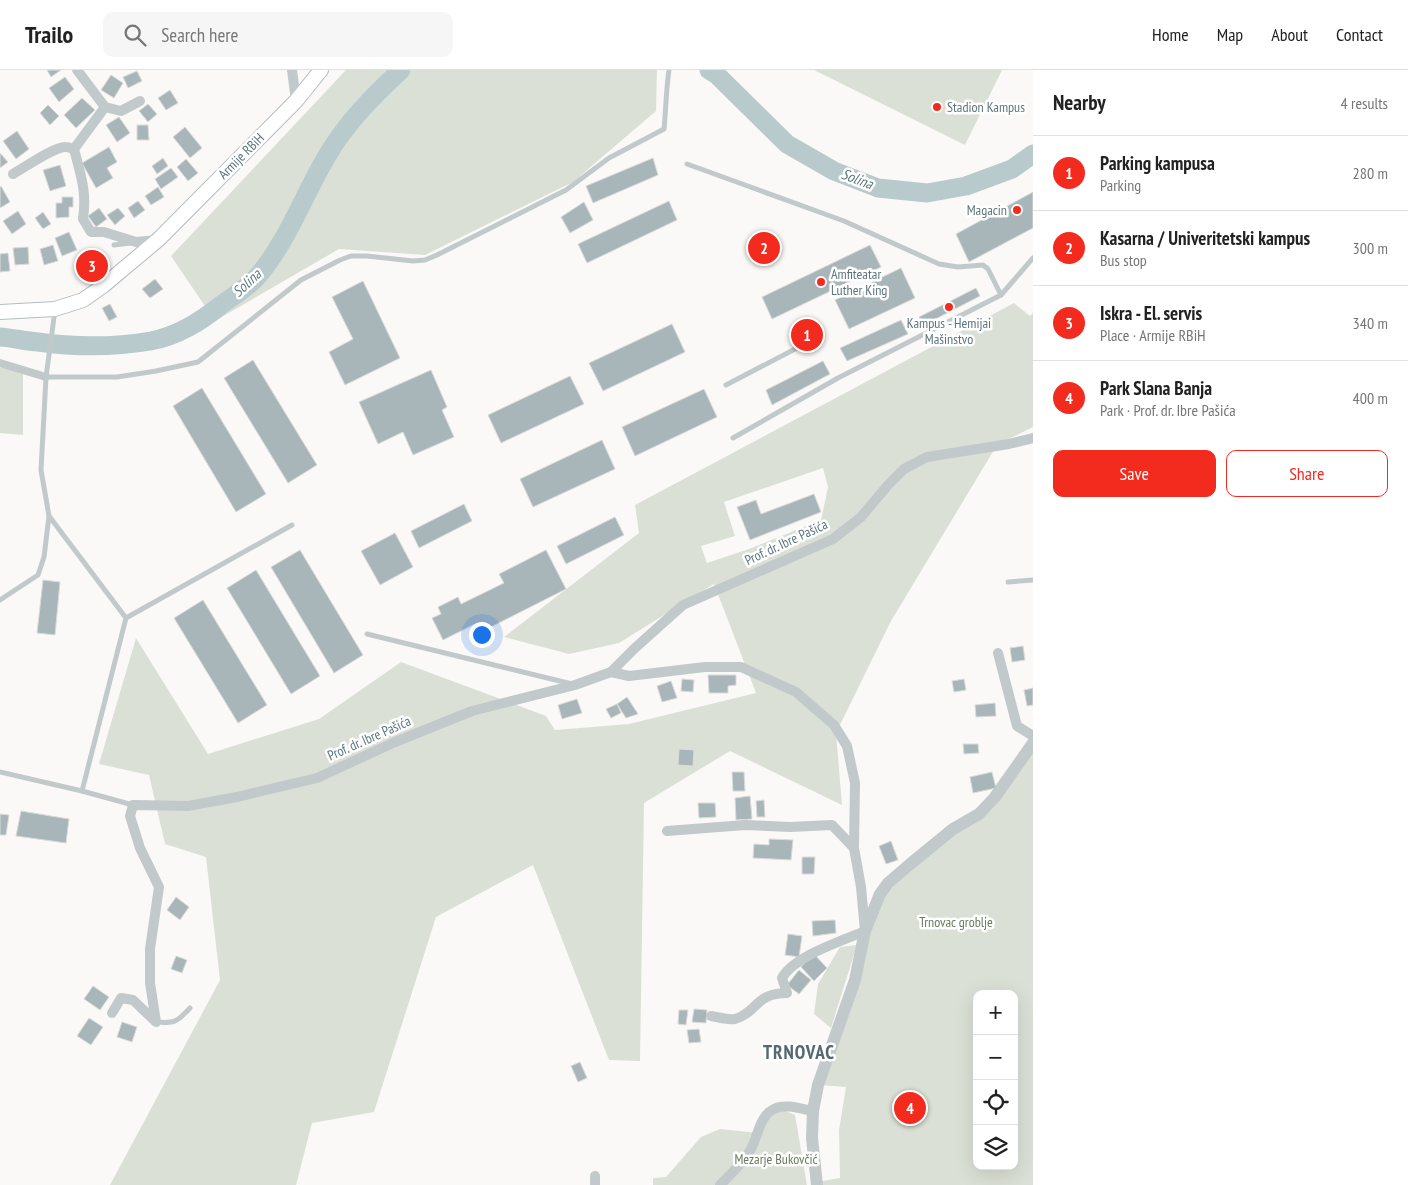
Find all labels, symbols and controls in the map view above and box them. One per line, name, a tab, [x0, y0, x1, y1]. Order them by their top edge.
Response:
search box	[103, 12, 453, 57]
text: Trailo	[25, 19, 73, 50]
icon: search	[121, 21, 149, 49]
text: Search here	[161, 23, 238, 47]
text: Home	[1152, 23, 1189, 46]
text: Map	[1217, 23, 1243, 46]
text: About	[1271, 23, 1308, 46]
text: Contact	[1336, 23, 1383, 46]
text: Nearby	[1053, 89, 1106, 116]
text: 4 results	[1341, 93, 1388, 113]
place label: Stadion Kampus	[947, 98, 1025, 116]
marker: Stadion Kampus	[931, 101, 943, 113]
street label: Armije RBiH	[214, 129, 268, 183]
text: Parking kampusa	[1100, 151, 1215, 175]
text: 1	[1065, 163, 1073, 183]
text: 280 m	[1353, 163, 1388, 183]
water label: Solina	[839, 164, 877, 194]
text: Parking	[1100, 175, 1141, 195]
place label: Magacin	[967, 201, 1007, 219]
marker: Magacin	[1011, 204, 1023, 216]
text: Kasarna / Univeritetski kampus	[1100, 226, 1310, 250]
pin: 2	[748, 229, 780, 267]
text: 2	[1065, 238, 1073, 258]
text: 300 m	[1353, 238, 1388, 258]
pin: 3	[76, 247, 108, 285]
text: Bus stop	[1100, 250, 1147, 270]
water label: Solina	[228, 264, 266, 301]
place label: Amfiteatar Luther King	[831, 265, 887, 299]
marker: Amfiteatar Luther King	[815, 276, 827, 288]
marker: Kampus - Hemijai Mašinstvo	[943, 301, 955, 313]
text: Iskra - El. servis	[1100, 301, 1202, 325]
text: 3	[1065, 313, 1073, 333]
text: 340 m	[1353, 313, 1388, 333]
place label: Kampus - Hemijai Mašinstvo	[907, 314, 991, 348]
pin: 1	[791, 316, 823, 354]
text: Place · Armije RBiH	[1100, 325, 1206, 345]
text: Park Slana Banja	[1100, 376, 1212, 400]
text: 4	[1065, 388, 1073, 408]
text: 400 m	[1353, 388, 1388, 408]
text: Park · Prof. dr. Ibre Pašića	[1100, 400, 1236, 420]
button: Save	[1053, 450, 1216, 497]
button: Share	[1226, 450, 1388, 497]
street label: Prof. dr. Ibre Pašića	[742, 515, 830, 569]
your location	[469, 622, 495, 648]
street label: Prof. dr. Ibre Pašića	[325, 712, 413, 764]
park label: Trnovac groblje	[919, 913, 993, 931]
map controls	[973, 990, 1018, 1170]
button: +	[973, 990, 1018, 1035]
button: −	[973, 1035, 1018, 1080]
district label: TRNOVAC	[763, 1040, 835, 1064]
button: locate	[973, 1080, 1018, 1125]
pin: 4	[894, 1089, 926, 1127]
button: layers	[973, 1125, 1018, 1170]
park label: Mezarje Bukovčić	[734, 1150, 818, 1168]

